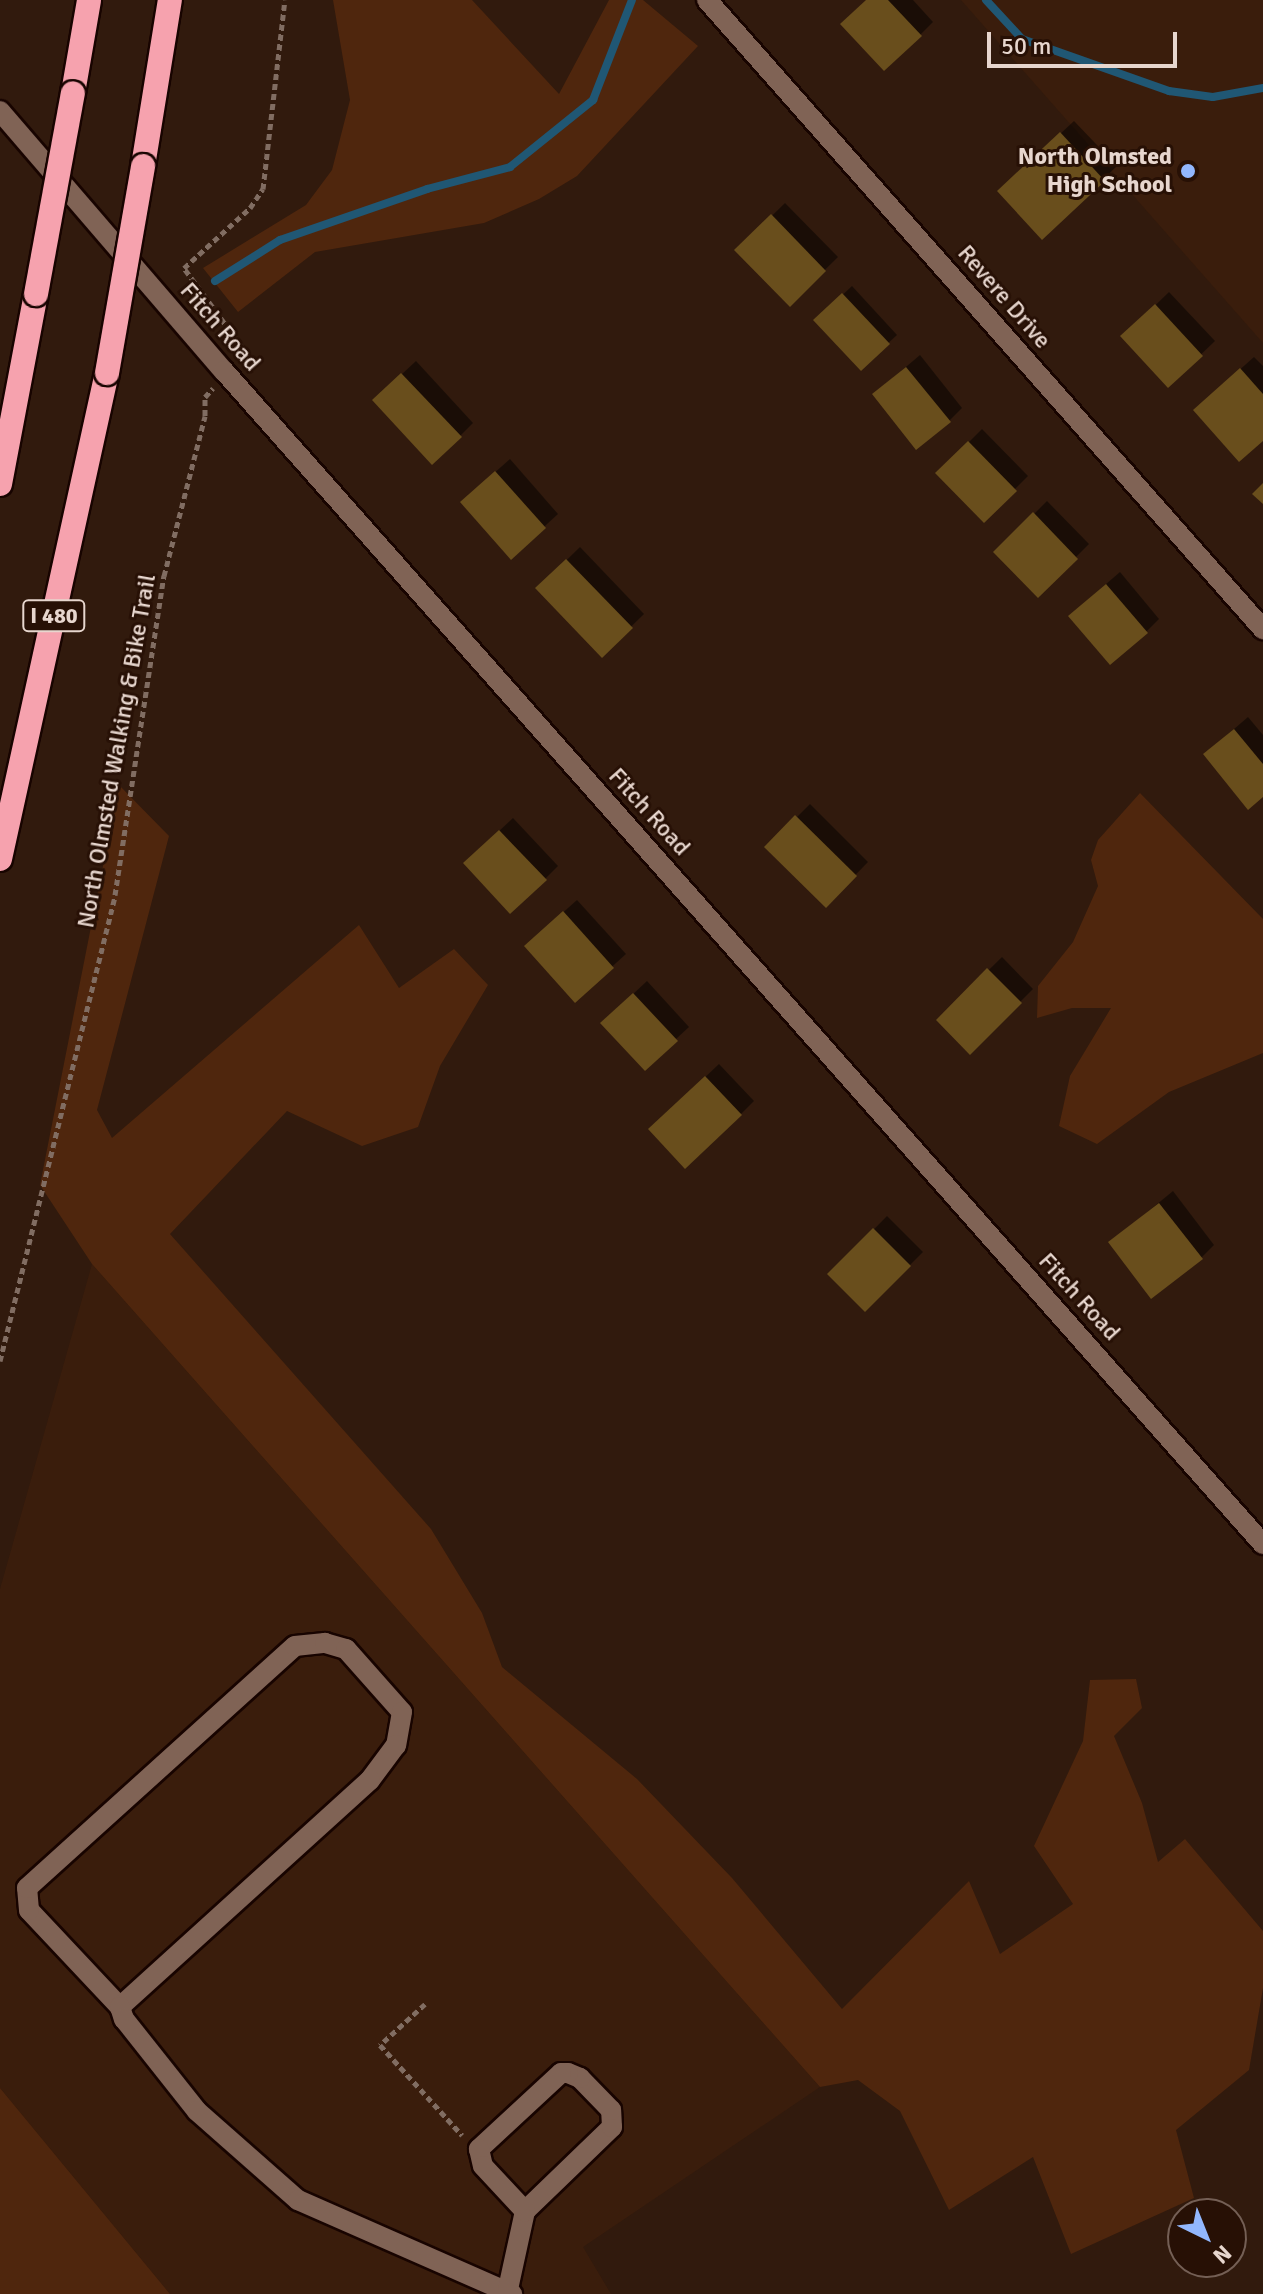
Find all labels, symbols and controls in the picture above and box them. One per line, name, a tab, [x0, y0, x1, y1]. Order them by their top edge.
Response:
scale bar	[991, 16, 1181, 66]
text: 50 m	[1001, 31, 1051, 61]
place label: North Olmsted High School	[1018, 143, 1172, 199]
marker: North Olmsted High School	[1179, 162, 1197, 180]
street label: Revere Drive	[951, 239, 1057, 355]
street label: Fitch Road	[174, 277, 266, 377]
street label: North Olmsted Walking & Bike Trail	[72, 572, 162, 930]
road number: I 480	[22, 598, 86, 634]
street label: Fitch Road	[602, 762, 696, 862]
street label: Fitch Road	[1032, 1247, 1126, 1347]
north arrow	[1167, 2198, 1247, 2278]
text: N	[1208, 2239, 1237, 2270]

